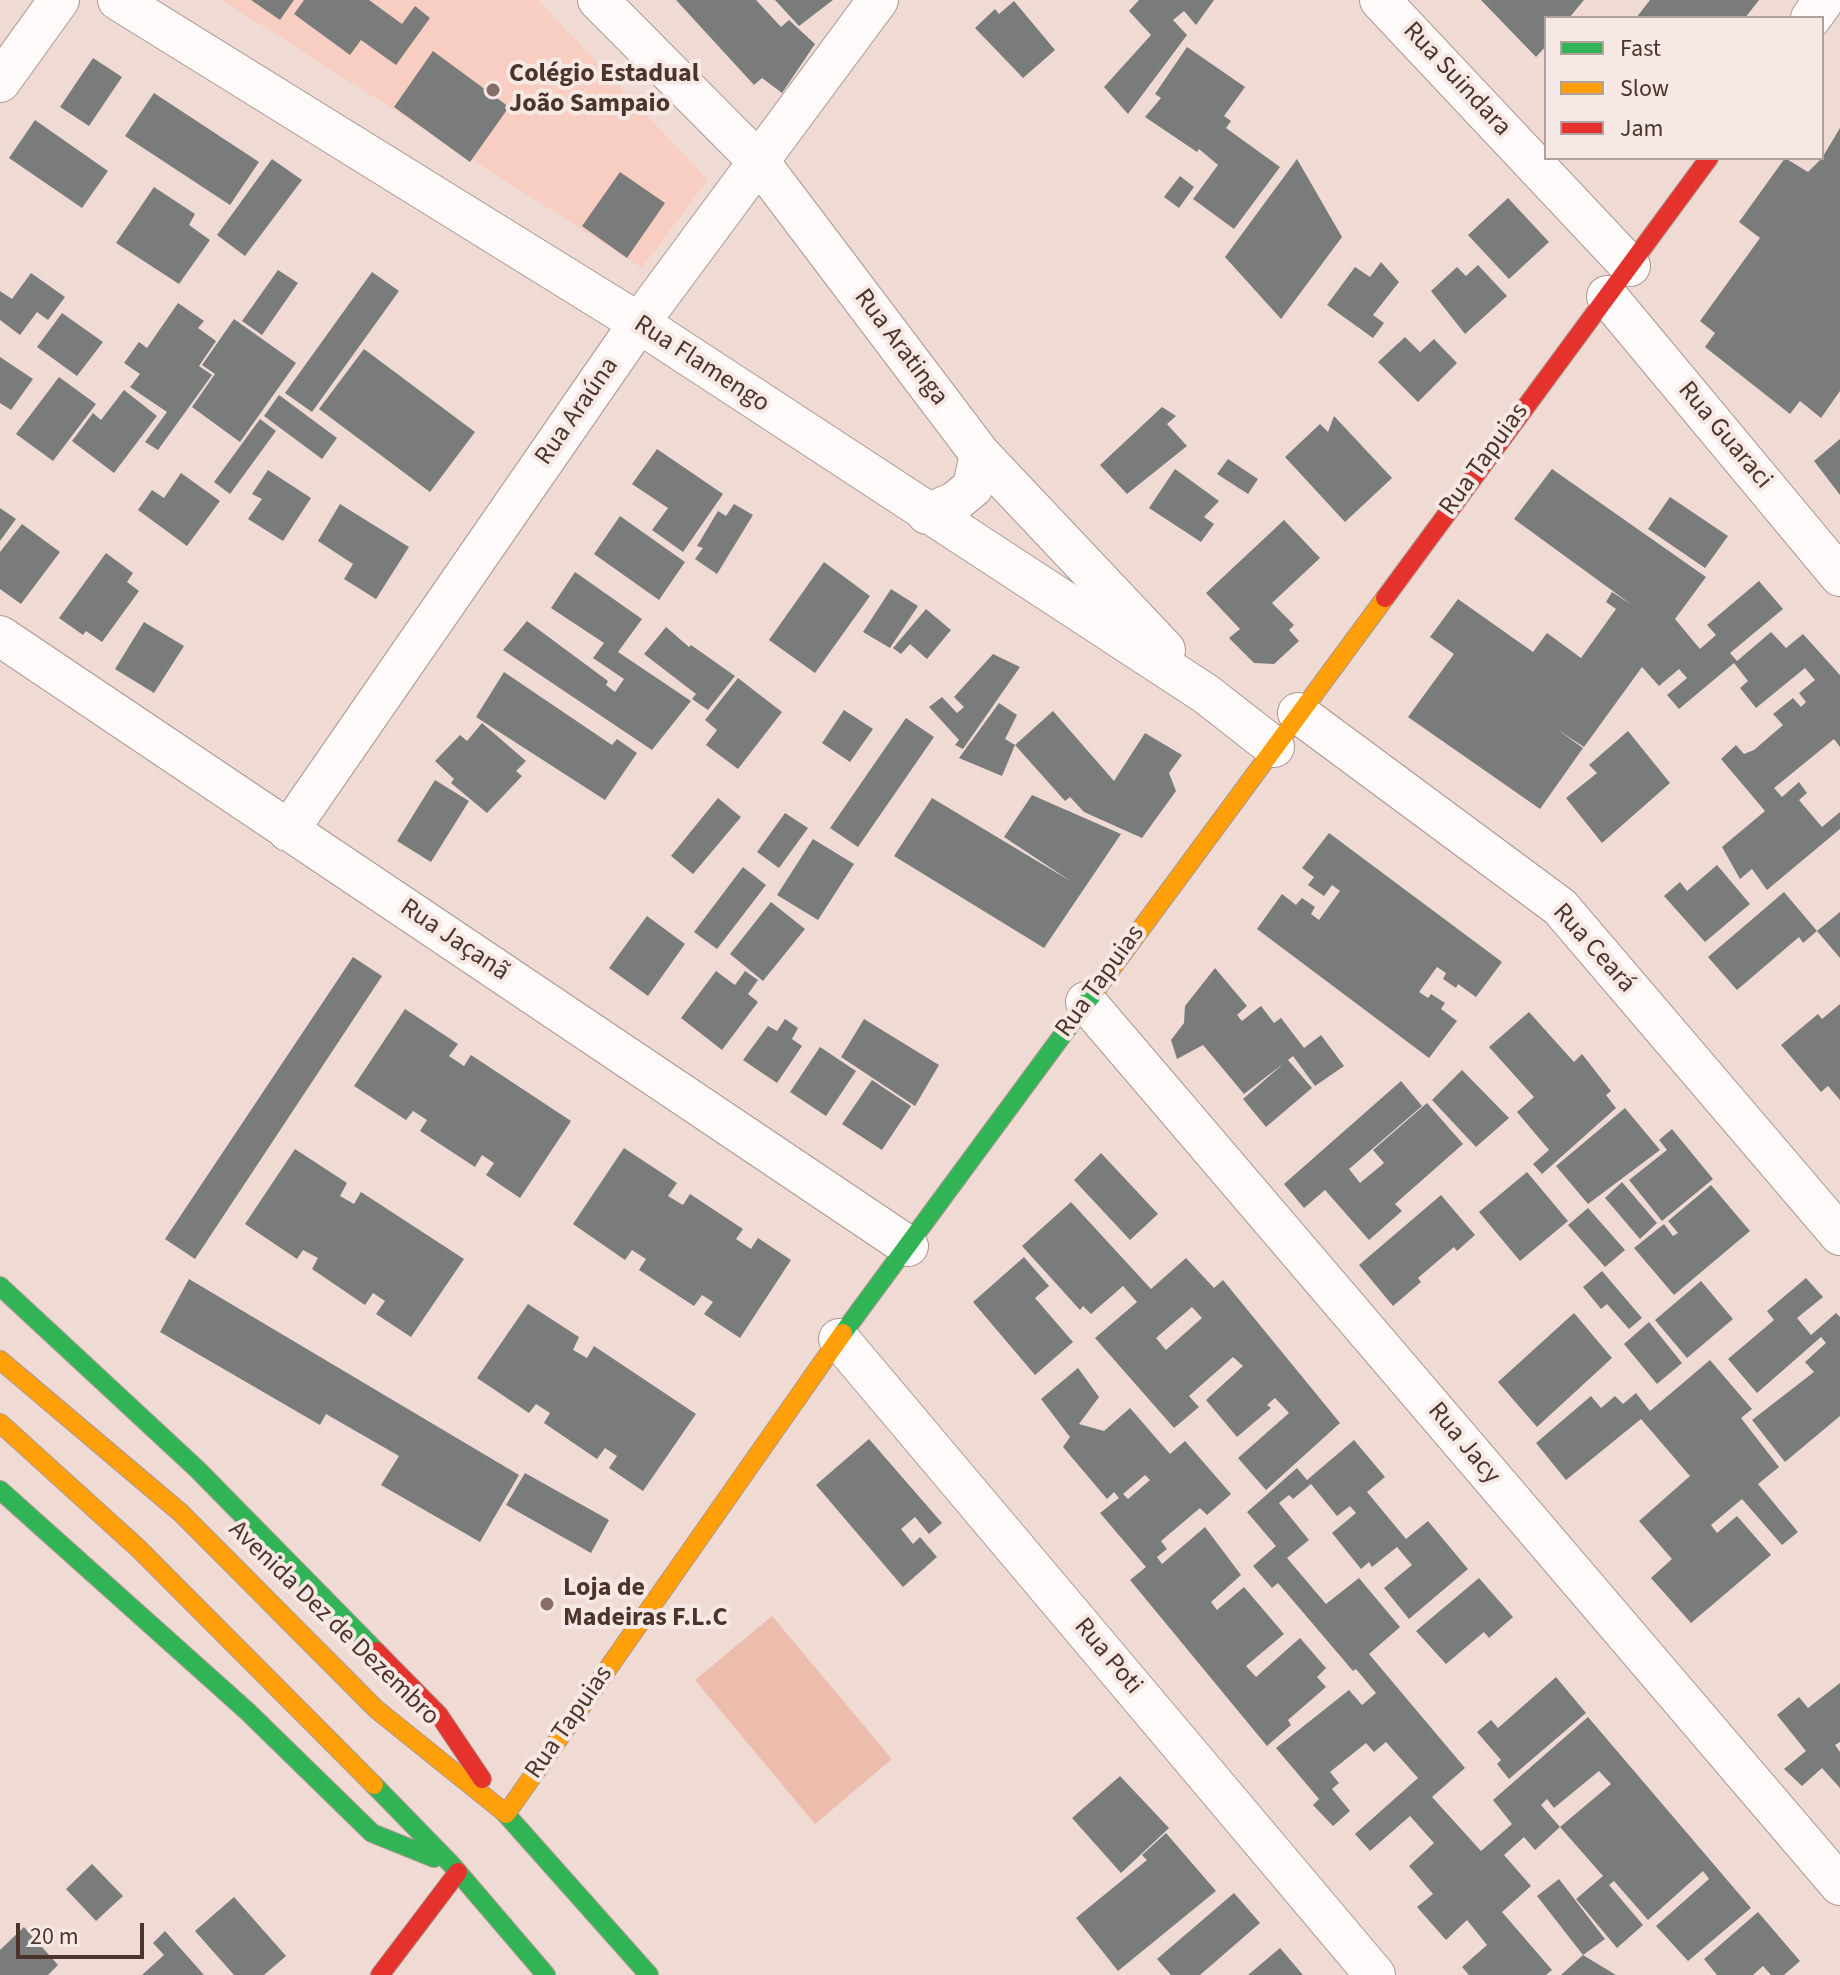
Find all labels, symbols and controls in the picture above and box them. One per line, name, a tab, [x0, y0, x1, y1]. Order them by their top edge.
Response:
street label: Rua Suindara	[1395, 16, 1517, 144]
legend	[1544, 16, 1824, 160]
text: Fast	[1620, 31, 1661, 66]
place label: Colégio Estadual João Sampaio	[509, 59, 699, 120]
text: Slow	[1620, 71, 1669, 106]
marker: Colégio Estadual João Sampaio	[484, 81, 502, 99]
text: Jam	[1620, 111, 1664, 146]
street label: Rua Aratinga	[846, 284, 954, 412]
street label: Rua Flamengo	[627, 310, 775, 420]
street label: Rua Araúna	[530, 352, 626, 472]
street label: Rua Guaraci	[1670, 376, 1778, 496]
street label: Rua Tapuias	[1434, 398, 1536, 522]
street label: Rua Jaçanã	[394, 893, 514, 989]
street label: Rua Ceará	[1545, 898, 1641, 1000]
street label: Rua Tapuias	[1050, 920, 1152, 1044]
street label: Rua Jacy	[1420, 1397, 1506, 1491]
street label: Avenida Dez de Dezembro	[221, 1515, 445, 1733]
place label: Loja de Madeiras F.L.C	[563, 1573, 728, 1634]
marker: Loja de Madeiras F.L.C	[538, 1595, 556, 1613]
street label: Rua Poti	[1066, 1612, 1148, 1702]
street label: Rua Tapuias	[520, 1660, 620, 1786]
scale bar	[20, 1907, 148, 1957]
text: 20 m	[30, 1919, 79, 1954]

